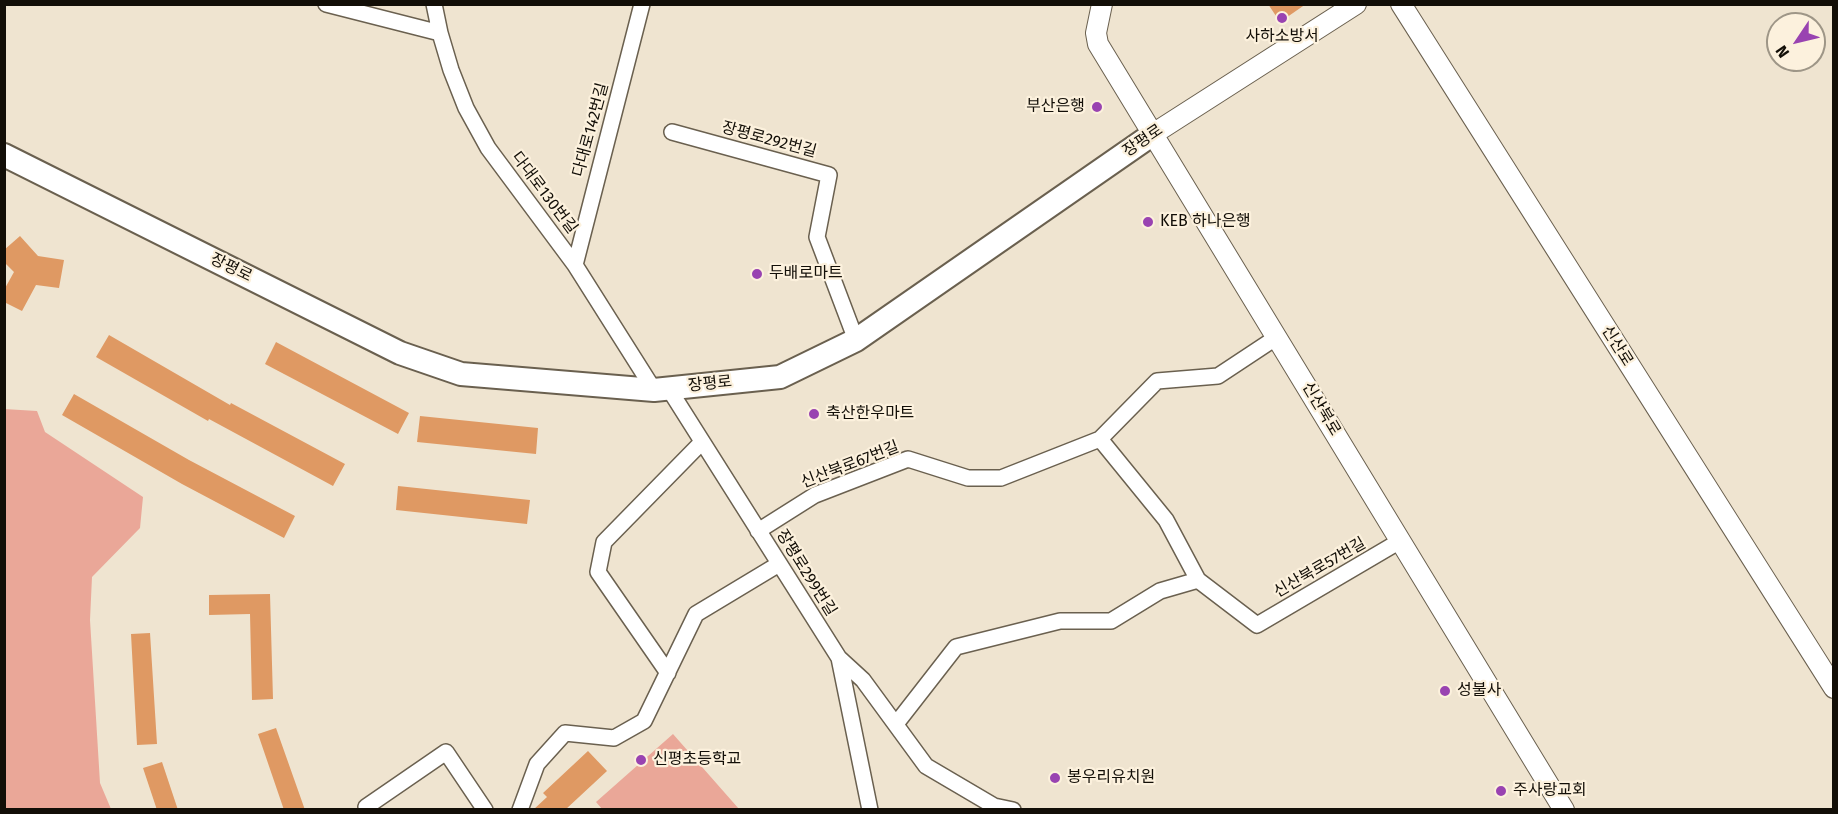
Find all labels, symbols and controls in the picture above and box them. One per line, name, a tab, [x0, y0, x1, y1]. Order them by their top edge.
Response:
marker: 사하소방서	[1275, 11, 1289, 25]
north arrow	[1766, 12, 1826, 72]
place label: 사하소방서	[1245, 27, 1319, 47]
text: N	[1772, 42, 1793, 61]
street label: 다대로142번길	[569, 81, 613, 179]
place label: 부산은행	[1026, 97, 1085, 117]
marker: 부산은행	[1090, 100, 1104, 114]
street label: 장평로292번길	[720, 118, 818, 162]
street label: 장평로	[1119, 121, 1167, 161]
street label: 다대로130번길	[507, 148, 581, 238]
place label: KEB 하나은행	[1160, 212, 1251, 232]
marker: KEB 하나은행	[1141, 215, 1155, 229]
street label: 장평로	[207, 250, 255, 286]
place label: 두배로마트	[769, 264, 843, 284]
marker: 두배로마트	[750, 267, 764, 281]
street label: 신산로	[1597, 322, 1637, 370]
street label: 장평로	[687, 372, 733, 396]
street label: 신산북로	[1298, 379, 1344, 439]
place label: 축산한우마트	[826, 404, 914, 424]
marker: 축산한우마트	[807, 407, 821, 421]
street label: 신산북로67번길	[798, 437, 902, 493]
street label: 장평로299번길	[772, 526, 840, 620]
street label: 신산북로57번길	[1271, 534, 1369, 602]
place label: 성불사	[1457, 681, 1501, 701]
marker: 성불사	[1438, 684, 1452, 698]
place label: 신평초등학교	[653, 750, 741, 770]
marker: 신평초등학교	[634, 753, 648, 767]
place label: 봉우리유치원	[1067, 768, 1155, 788]
marker: 봉우리유치원	[1048, 771, 1062, 785]
place label: 주사랑교회	[1513, 781, 1587, 801]
marker: 주사랑교회	[1494, 784, 1508, 798]

